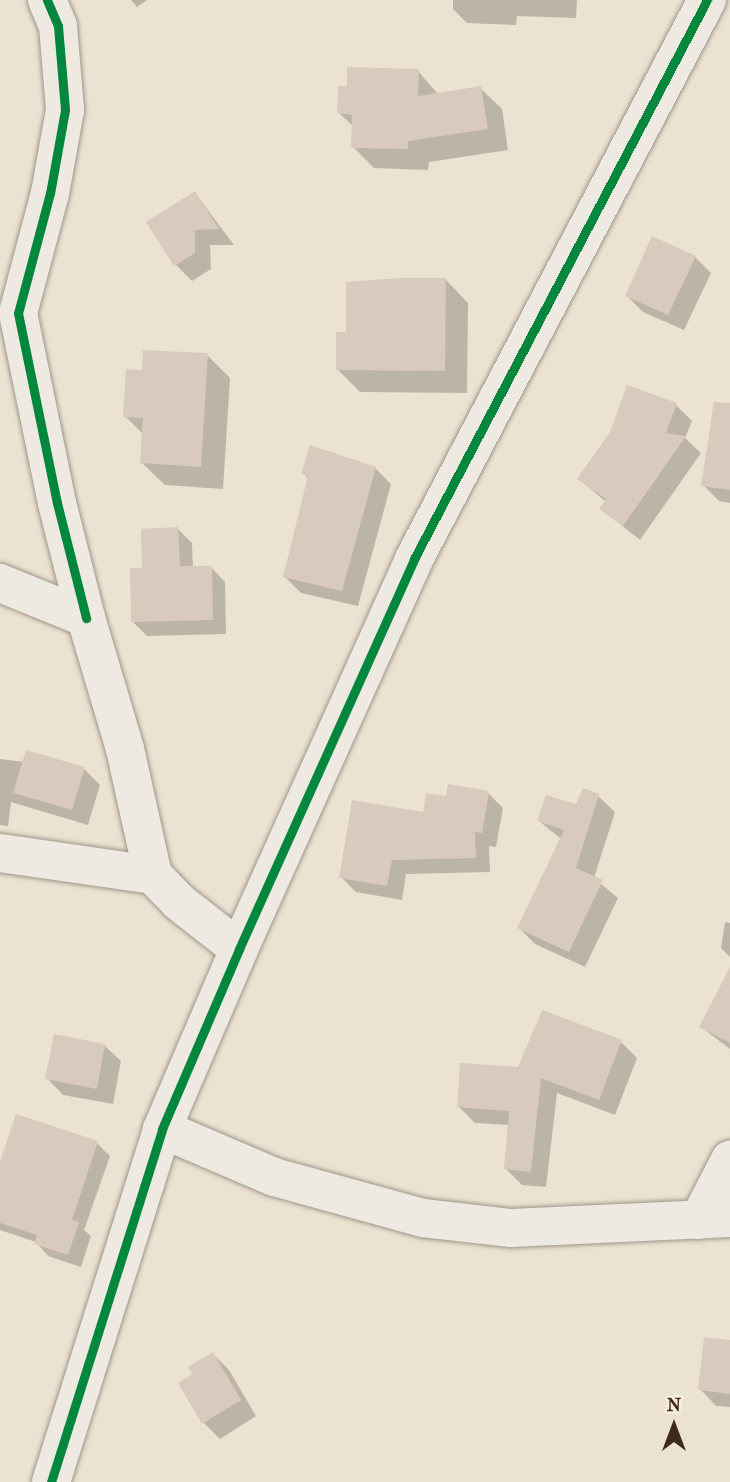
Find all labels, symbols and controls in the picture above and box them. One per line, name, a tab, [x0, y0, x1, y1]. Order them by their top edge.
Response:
north arrow	[639, 1391, 709, 1461]
text: N	[667, 1394, 681, 1416]

